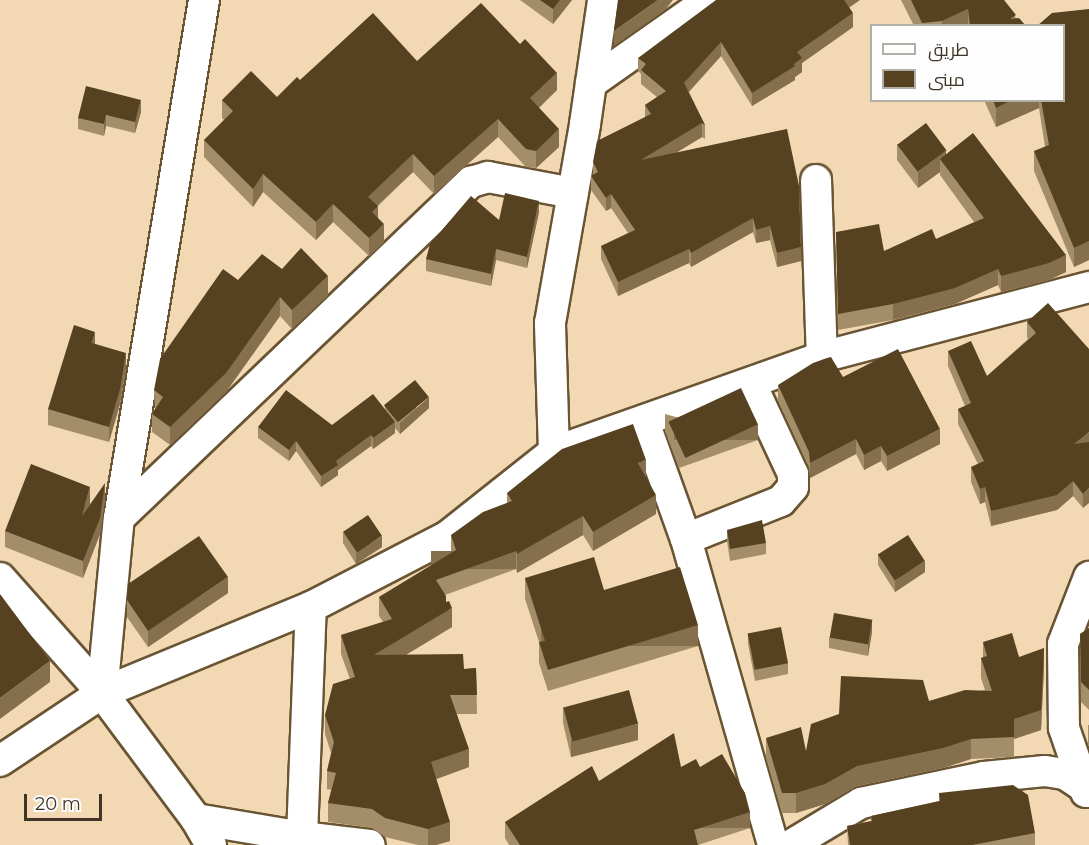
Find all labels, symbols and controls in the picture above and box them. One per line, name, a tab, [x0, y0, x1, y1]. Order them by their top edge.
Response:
legend	[870, 24, 1065, 102]
text: طريق	[928, 39, 969, 61]
text: مبنى	[928, 69, 965, 91]
scale bar	[27, 782, 105, 820]
text: 20 m	[35, 793, 81, 815]

